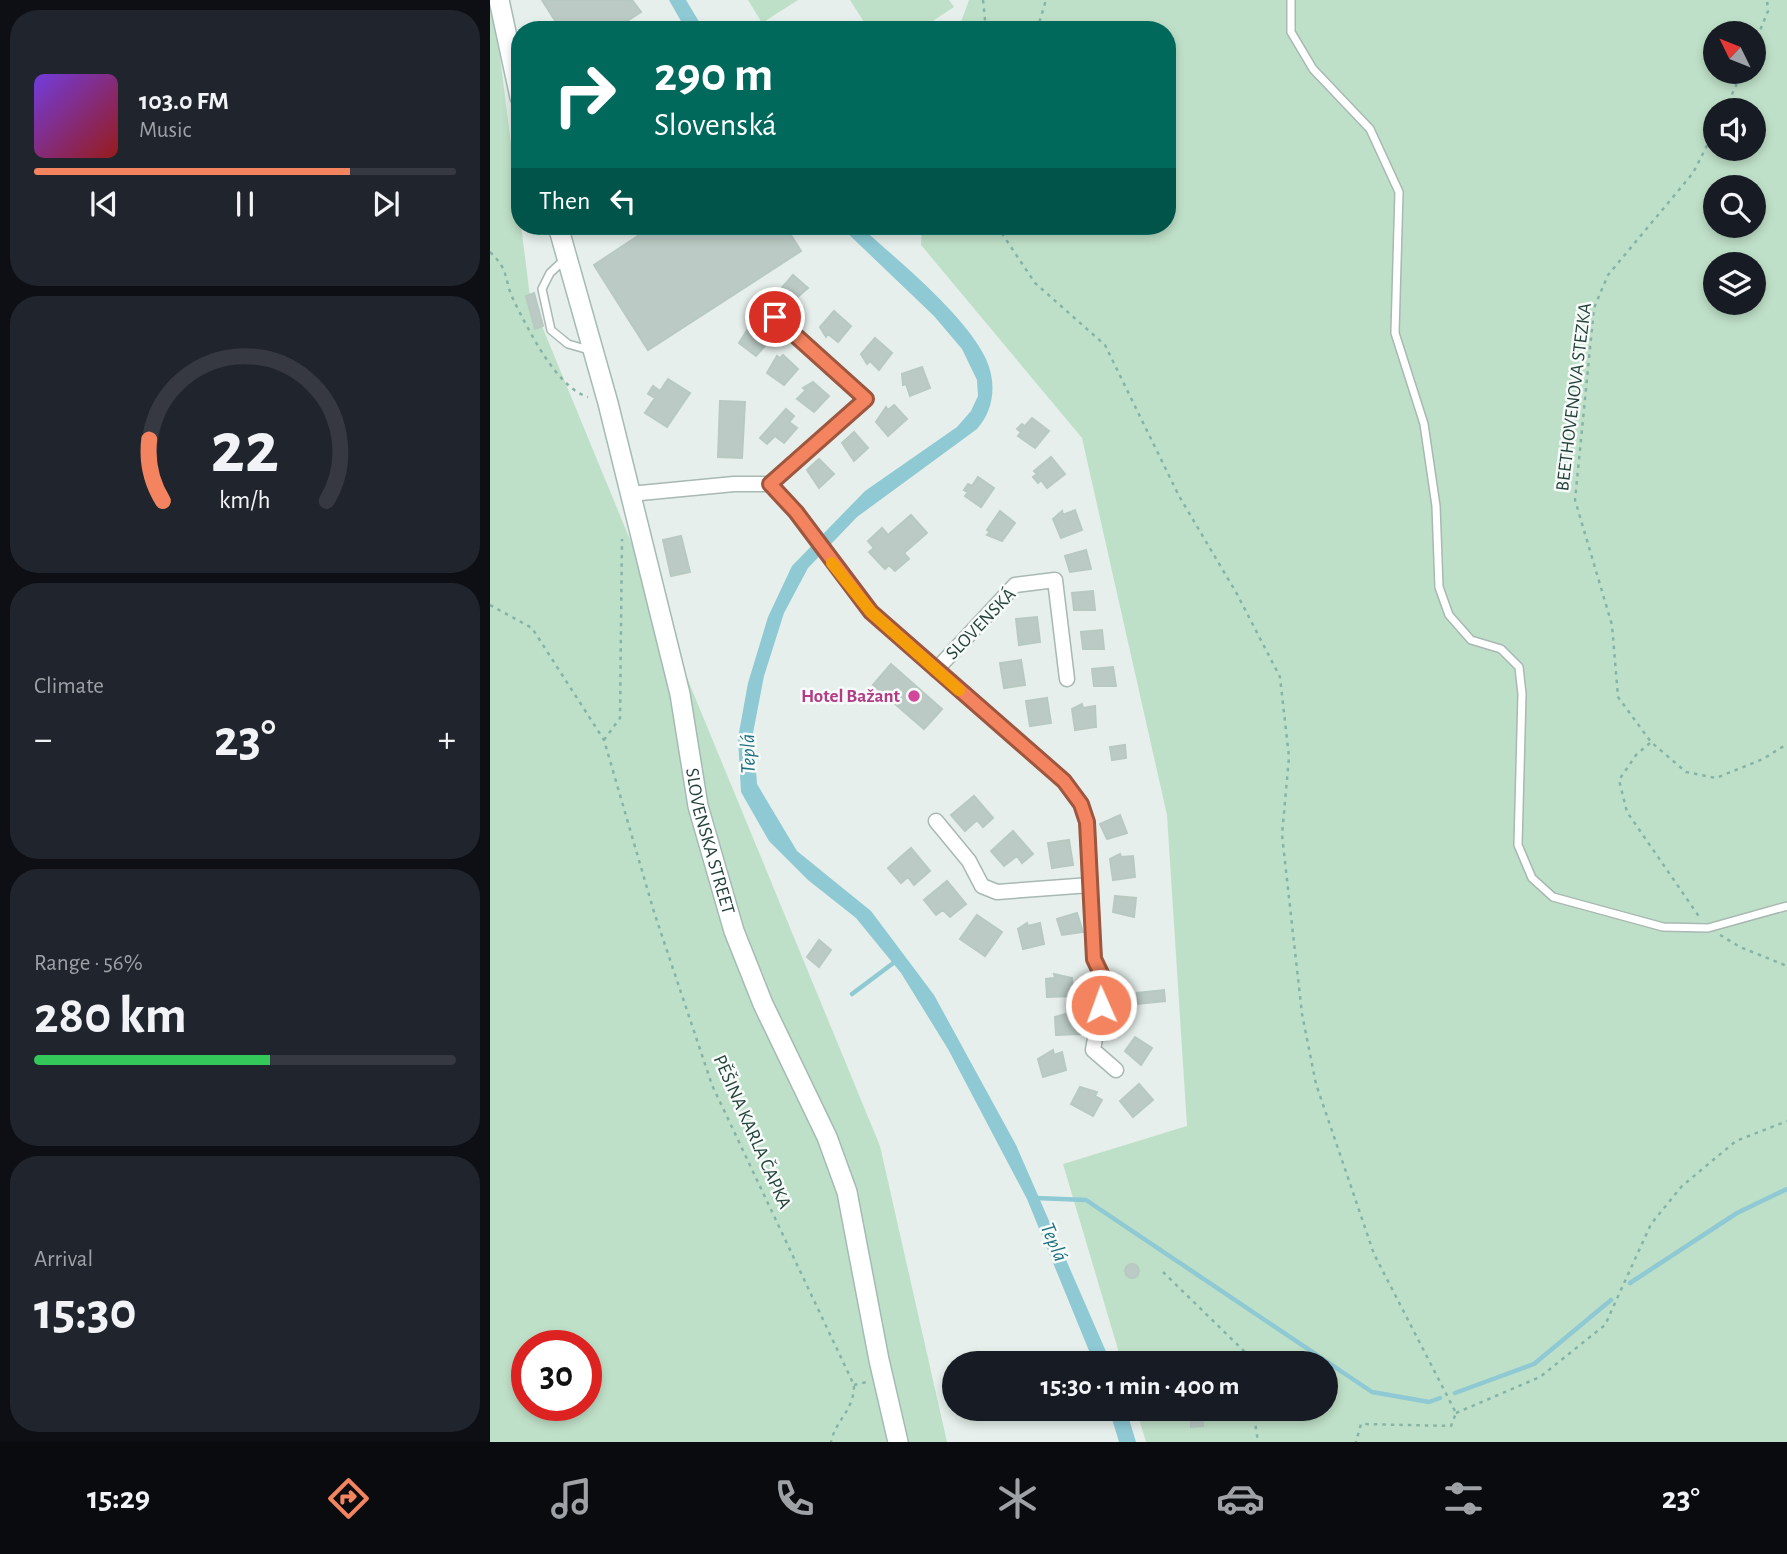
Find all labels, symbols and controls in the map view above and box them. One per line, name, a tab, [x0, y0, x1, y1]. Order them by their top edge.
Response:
north arrow	[1703, 21, 1766, 84]
map controls	[1703, 21, 1766, 315]
icon: right	[539, 49, 630, 140]
text: 290 m	[654, 51, 773, 100]
text: 103.0 FM	[139, 88, 229, 114]
button: sound	[1703, 98, 1766, 161]
text: Slovenská	[654, 109, 777, 141]
text: Music	[139, 119, 191, 142]
button: search	[1703, 175, 1766, 238]
icon: left	[604, 182, 642, 220]
icon: previous	[85, 185, 123, 223]
icon: pause	[226, 185, 264, 223]
icon: next	[367, 185, 405, 223]
text: Then	[539, 188, 590, 214]
button: layers	[1703, 252, 1766, 315]
pin	[745, 287, 805, 347]
icon: arrive	[756, 298, 794, 336]
street label: BEETHOVENOVA STEZKA	[1553, 302, 1595, 492]
text: 22	[211, 413, 279, 486]
text: km/h	[219, 487, 271, 512]
street label: SLOVENSKÁ	[941, 583, 1019, 663]
text: Climate	[34, 675, 104, 698]
place label: Hotel Bažant	[801, 687, 901, 706]
marker: Hotel Bažant	[906, 688, 922, 704]
text: 23°	[214, 713, 276, 765]
text: −	[34, 721, 52, 759]
text: +	[438, 721, 456, 759]
water label: Teplá	[737, 734, 760, 774]
street label: SLOVENSKA STREET	[683, 767, 738, 916]
text: Range · 56%	[34, 952, 143, 975]
position arrow	[1064, 968, 1138, 1042]
text: 280 km	[34, 990, 187, 1042]
street label: PĚŠINA KARLA ČAPKA	[710, 1051, 796, 1212]
water label: Teplá	[1036, 1219, 1071, 1265]
text: Arrival	[34, 1248, 93, 1271]
text: 15:30	[34, 1286, 137, 1338]
speed limit sign: 30	[511, 1330, 602, 1421]
text: 15:30 · 1 min · 400 m	[1041, 1373, 1239, 1399]
icon: directions	[324, 1474, 373, 1523]
icon: music	[547, 1474, 596, 1523]
icon: phone	[770, 1474, 819, 1523]
icon: climate	[993, 1474, 1042, 1523]
icon: car	[1216, 1474, 1265, 1523]
icon: filters	[1439, 1474, 1488, 1523]
text: 15:29	[87, 1482, 150, 1514]
text: 23°	[1662, 1482, 1700, 1514]

